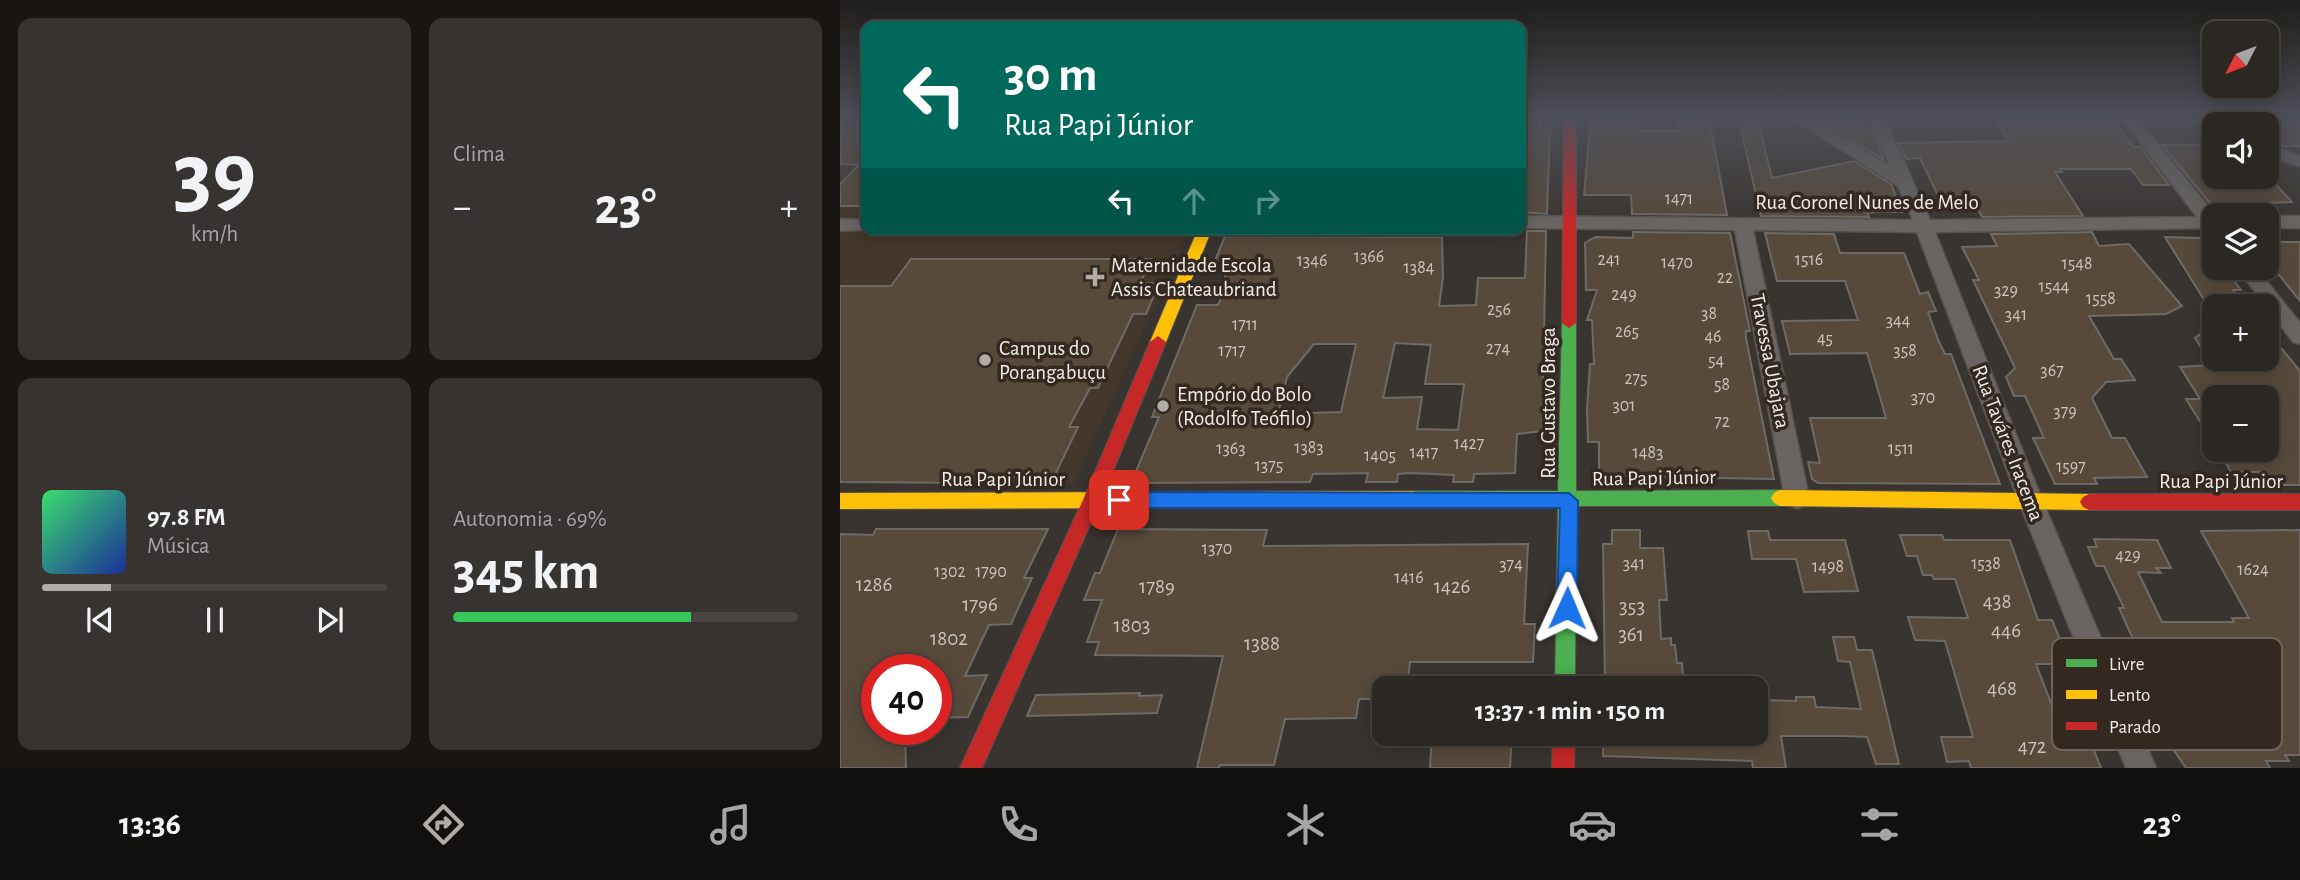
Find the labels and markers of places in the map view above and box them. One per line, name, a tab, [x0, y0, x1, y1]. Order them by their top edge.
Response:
place label: Maternidade Escola Assis Chateaubriand	[1111, 255, 1277, 300]
marker: Maternidade Escola Assis Chateaubriand	[1085, 267, 1105, 287]
place label: Campus do Porangabuçu	[999, 338, 1106, 383]
marker: Campus do Porangabuçu	[977, 352, 993, 368]
place label: Empório do Bolo (Rodolfo Teófilo)	[1177, 384, 1312, 429]
marker: Empório do Bolo (Rodolfo Teófilo)	[1155, 398, 1171, 414]
pin	[1089, 470, 1149, 530]

